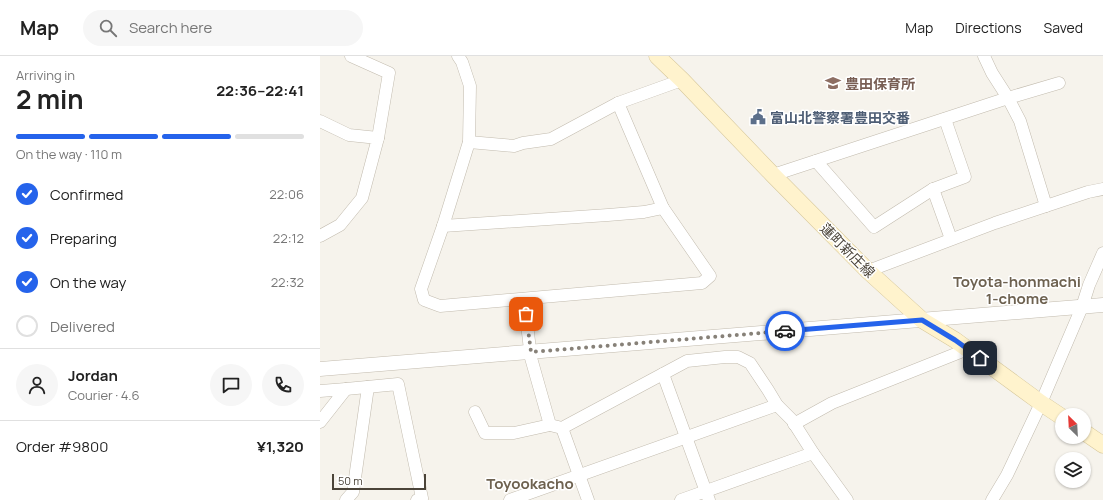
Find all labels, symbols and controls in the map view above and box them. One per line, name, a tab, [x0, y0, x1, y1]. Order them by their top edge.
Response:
search box	[83, 10, 363, 46]
text: Map	[20, 15, 59, 41]
icon: search	[97, 17, 119, 39]
text: Search here	[129, 17, 212, 38]
text: Map	[905, 18, 933, 37]
text: Directions	[955, 18, 1022, 37]
text: Saved	[1044, 18, 1083, 37]
text: Arriving in	[16, 66, 75, 84]
school or university icon: 豊田保育所	[824, 74, 842, 92]
place label: 豊田保育所	[845, 74, 915, 93]
text: 22:36–22:41	[216, 80, 304, 101]
text: 2 min	[16, 81, 84, 117]
public building icon: 富山北警察署豊田交番	[749, 108, 767, 126]
place label: 富山北警察署豊田交番	[770, 108, 910, 127]
text: On the way · 110 m	[16, 145, 122, 163]
icon: check	[16, 183, 38, 205]
text: Confirmed	[50, 184, 123, 205]
text: 22:06	[269, 185, 304, 203]
street label: 蓮町新庄線	[817, 219, 879, 281]
icon: check	[16, 227, 38, 249]
text: Preparing	[50, 228, 117, 249]
text: 22:12	[273, 229, 304, 247]
icon: check	[16, 271, 38, 293]
district label: Toyota-honmachi 1-chome	[953, 271, 1081, 309]
text: On the way	[50, 272, 126, 293]
text: 22:32	[271, 273, 304, 291]
pin	[509, 297, 543, 331]
icon: bag	[515, 303, 537, 325]
courier	[765, 311, 805, 351]
text: Delivered	[50, 316, 115, 337]
icon: car	[774, 320, 796, 342]
pin	[963, 341, 997, 375]
icon: home	[969, 347, 991, 369]
button: person	[16, 364, 58, 406]
button: chat	[210, 364, 252, 406]
button: phone	[262, 364, 304, 406]
text: Jordan	[68, 365, 118, 386]
text: Courier · 4.6	[68, 386, 140, 404]
north arrow	[1055, 408, 1091, 444]
map controls	[1055, 408, 1091, 488]
text: Order #9800	[16, 436, 108, 457]
text: ¥1,320	[257, 436, 304, 457]
button: layers	[1055, 452, 1091, 488]
scale bar	[332, 472, 426, 491]
text: 50 m	[338, 473, 363, 488]
district label: Toyookacho	[486, 473, 574, 494]

